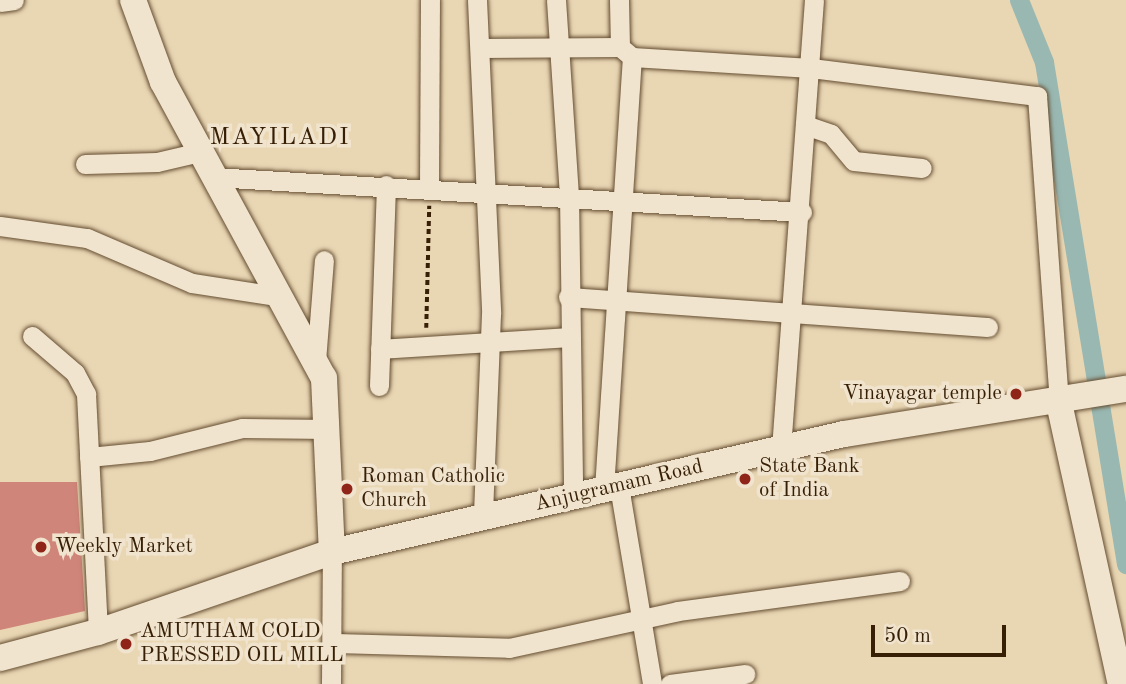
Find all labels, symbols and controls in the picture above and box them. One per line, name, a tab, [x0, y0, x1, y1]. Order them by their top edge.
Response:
district label: MAYILADI	[210, 125, 350, 153]
place label: Vinayagar temple	[843, 381, 1002, 407]
marker: Vinayagar temple	[1008, 386, 1024, 402]
street label: Anjugramam Road	[532, 454, 706, 518]
place label: State Bank of India	[759, 454, 860, 504]
place label: Roman Catholic Church	[361, 464, 505, 514]
marker: State Bank of India	[737, 471, 753, 487]
marker: Roman Catholic Church	[339, 481, 355, 497]
place label: Weekly Market	[55, 534, 193, 560]
marker: Weekly Market	[33, 539, 49, 555]
scale bar	[874, 610, 1009, 654]
place label: AMUTHAM COLD PRESSED OIL MILL	[140, 619, 344, 669]
text: 50 m	[884, 626, 931, 647]
marker: AMUTHAM COLD PRESSED OIL MILL	[118, 636, 134, 652]

